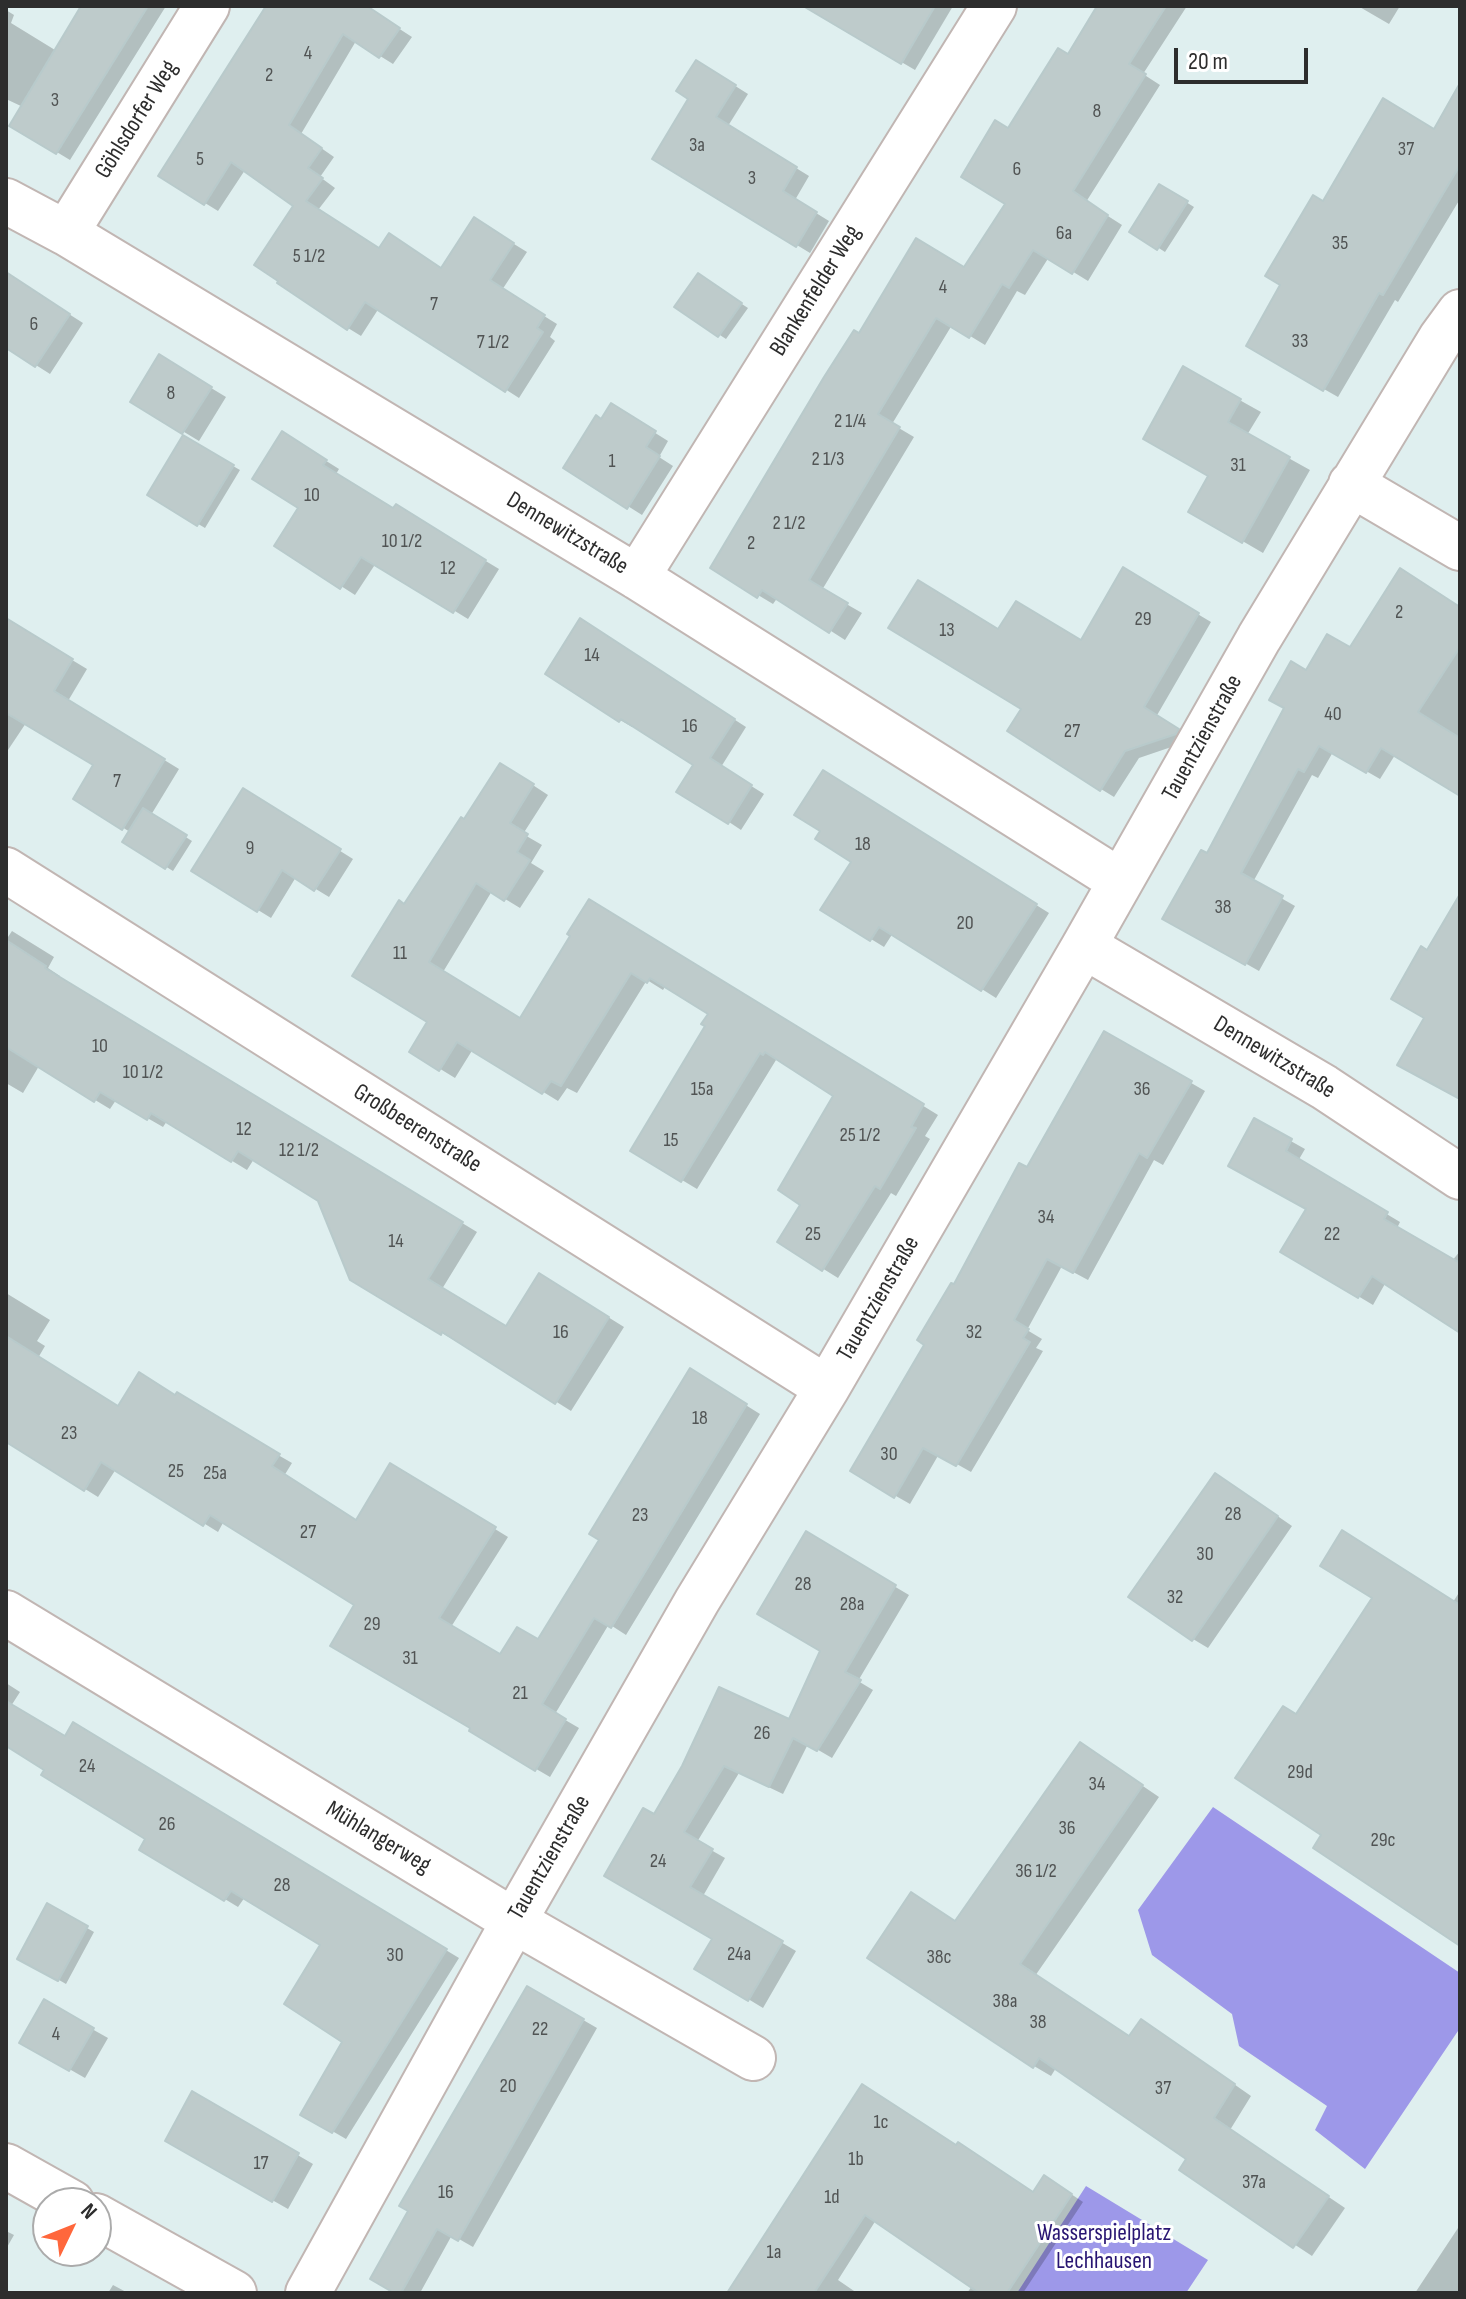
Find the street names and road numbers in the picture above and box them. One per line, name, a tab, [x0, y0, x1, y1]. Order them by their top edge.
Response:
street label: Göhlsdorfer Weg	[89, 56, 185, 184]
street label: Blankenfelder Weg	[764, 220, 868, 362]
street label: Dennewitzstraße	[501, 486, 633, 582]
street label: Tauentzienstraße	[1157, 670, 1249, 806]
street label: Dennewitzstraße	[1208, 1010, 1340, 1106]
street label: Großbeerenstraße	[348, 1078, 486, 1180]
street label: Tauentzienstraße	[832, 1231, 926, 1367]
street label: Tauentzienstraße	[503, 1790, 597, 1926]
street label: Mühlangerweg	[320, 1795, 436, 1881]

